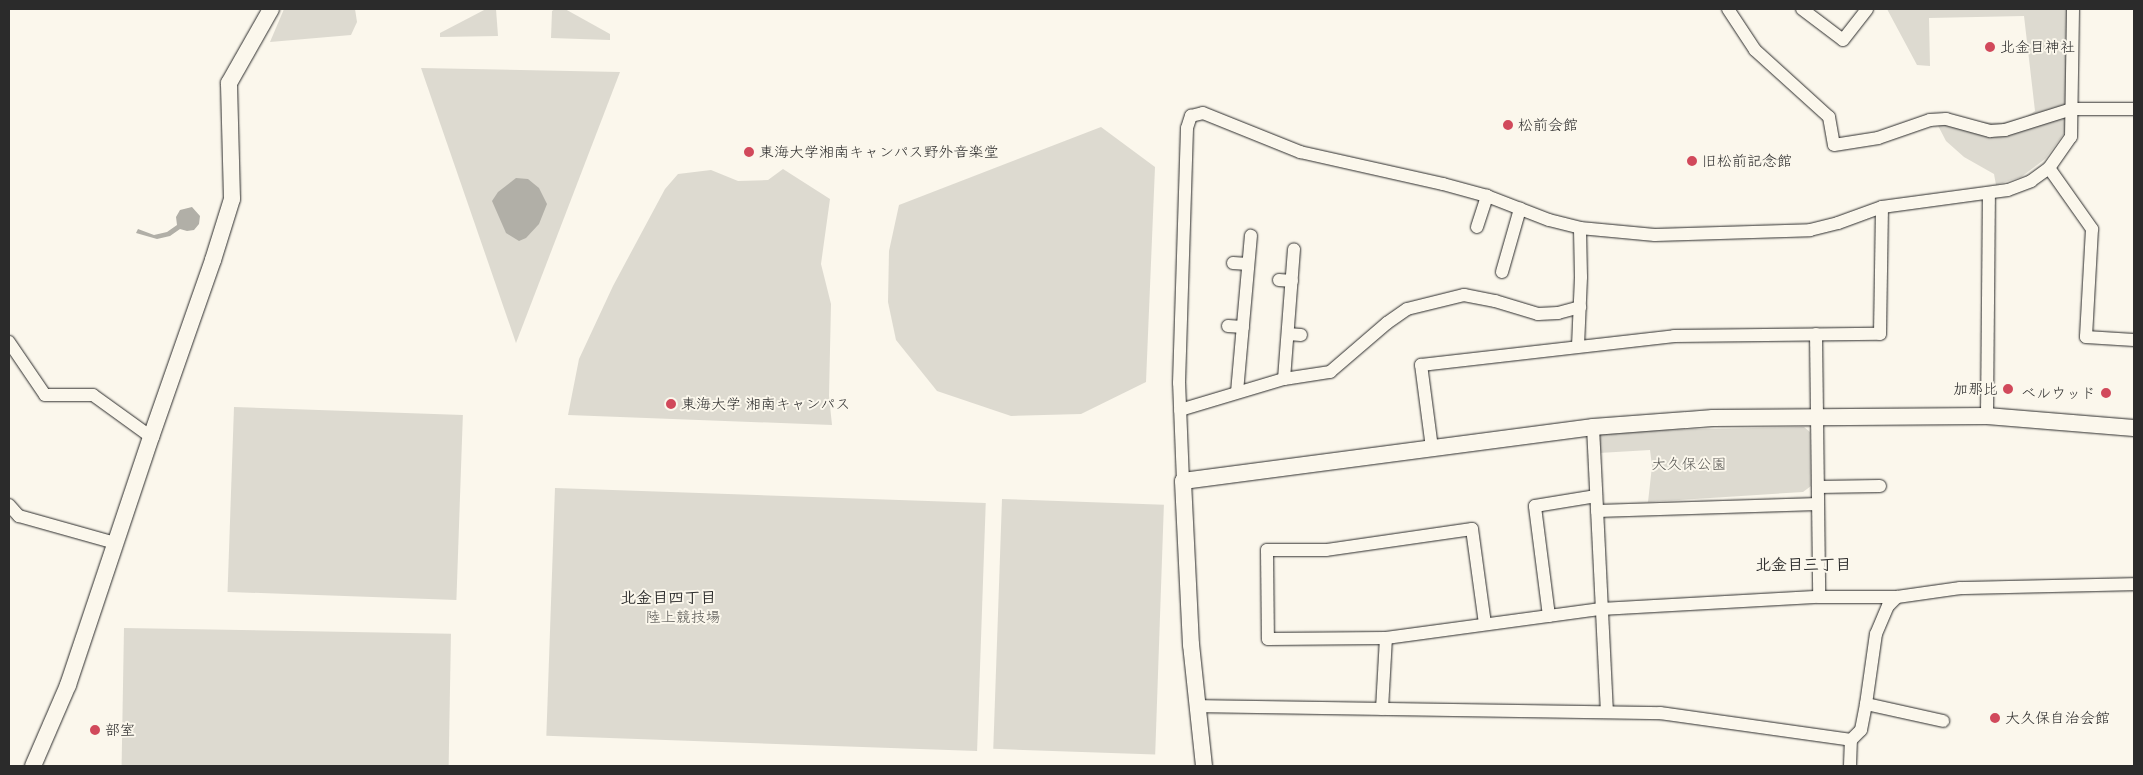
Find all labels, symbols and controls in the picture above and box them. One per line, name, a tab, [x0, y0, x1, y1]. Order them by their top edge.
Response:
place label: 北金目神社	[2000, 38, 2075, 56]
marker: 北金目神社	[1984, 41, 1996, 53]
place label: 松前会館	[1518, 116, 1578, 134]
marker: 松前会館	[1502, 119, 1514, 131]
place label: 東海大学湘南キャンパス野外音楽堂	[759, 143, 999, 161]
marker: 東海大学湘南キャンパス野外音楽堂	[743, 146, 755, 158]
place label: 旧松前記念館	[1702, 152, 1792, 170]
marker: 旧松前記念館	[1686, 155, 1698, 167]
place label: 加那比	[1953, 380, 1998, 398]
marker: 加那比	[2002, 383, 2014, 395]
place label: ベルウッド	[2021, 384, 2096, 402]
marker: ベルウッド	[2100, 387, 2112, 399]
place label: 東海大学 湘南キャンパス	[681, 395, 851, 413]
marker: 東海大学 湘南キャンパス	[665, 398, 677, 410]
park label: 大久保公園	[1652, 455, 1726, 473]
district label: 北金目三丁目	[1755, 554, 1851, 574]
district label: 北金目四丁目	[620, 587, 716, 607]
park label: 陸上競技場	[646, 608, 720, 626]
place label: 大久保自治会館	[2005, 709, 2110, 727]
marker: 大久保自治会館	[1989, 712, 2001, 724]
place label: 部室	[105, 721, 135, 739]
marker: 部室	[89, 724, 101, 736]

